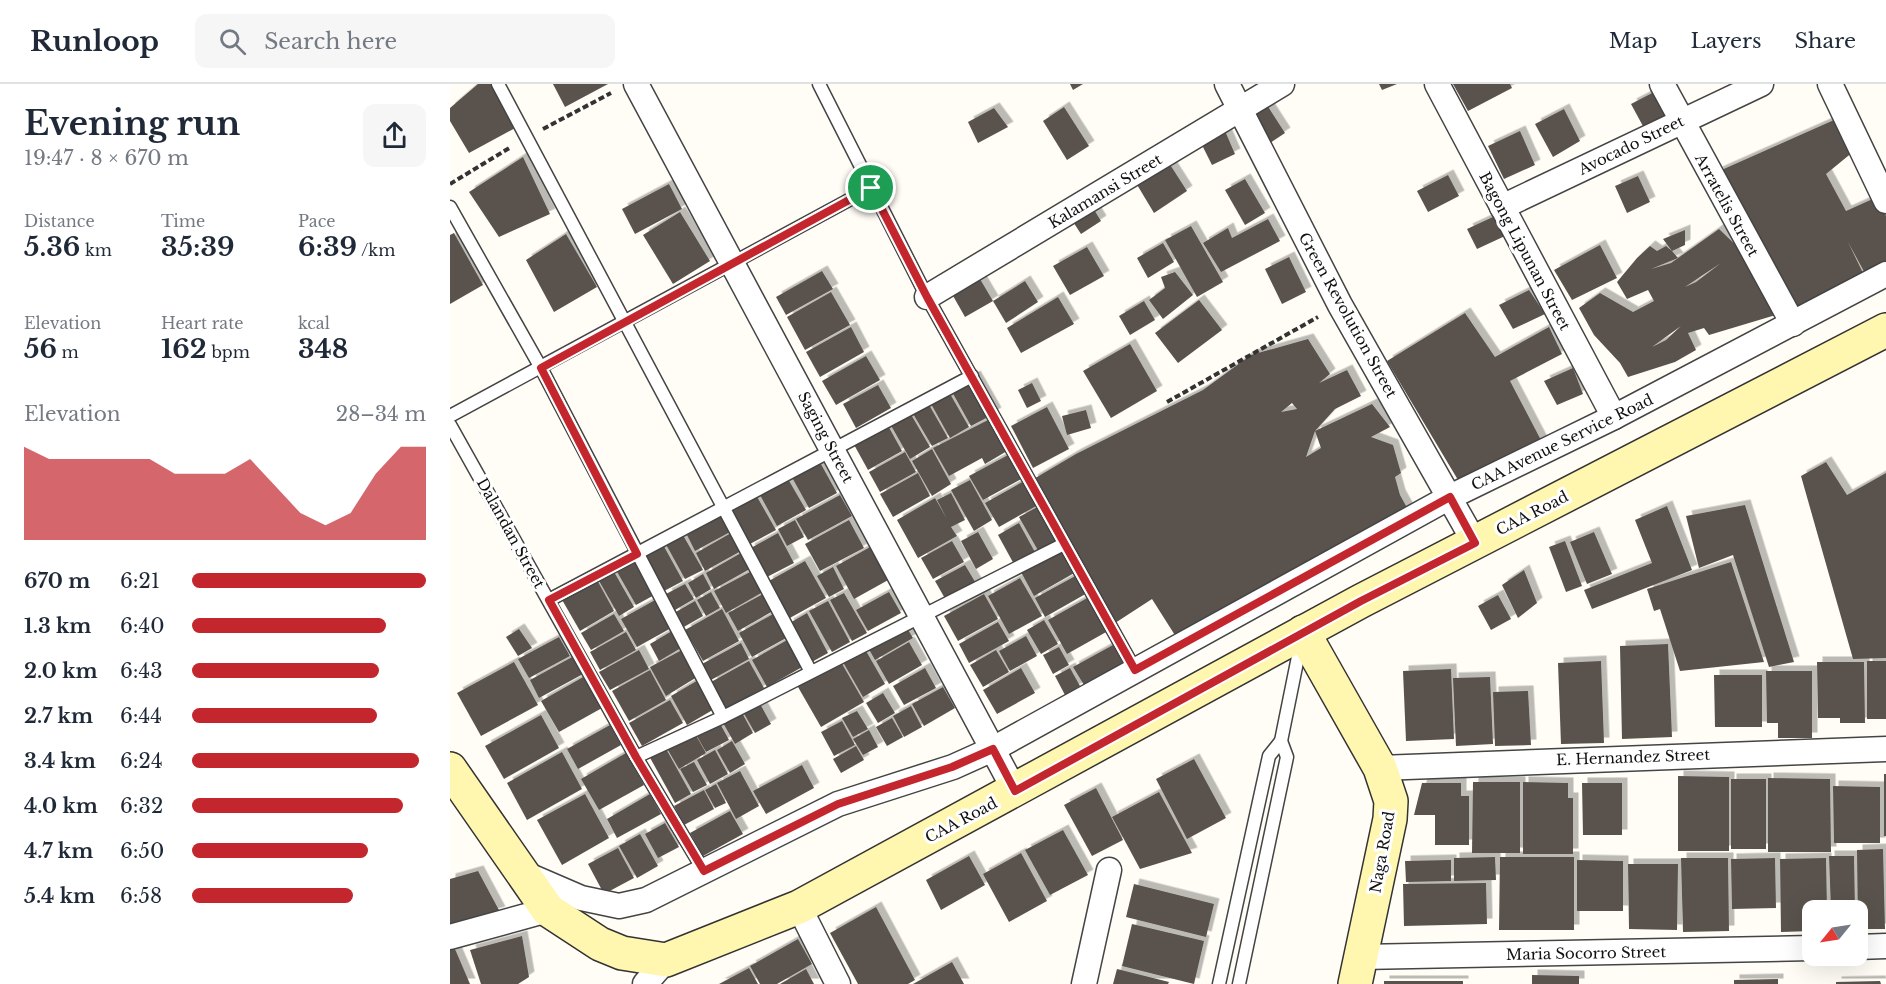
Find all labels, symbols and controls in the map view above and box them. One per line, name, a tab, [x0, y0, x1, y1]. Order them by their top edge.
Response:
search box	[195, 14, 615, 68]
text: Runloop	[30, 24, 159, 59]
icon: search	[216, 25, 249, 58]
text: Search here	[264, 28, 397, 55]
text: Map	[1609, 28, 1658, 54]
text: Layers	[1691, 28, 1762, 54]
text: Share	[1795, 28, 1856, 54]
text: Evening run	[24, 103, 240, 144]
button: share	[363, 104, 426, 167]
street label: Avocado Street	[1574, 111, 1687, 179]
text: 19:47 · 8 × 670 m	[24, 146, 189, 170]
street label: Kalamansi Street	[1045, 149, 1166, 232]
street label: Arratelis Street	[1690, 149, 1763, 260]
pin	[845, 162, 896, 213]
street label: Bagong Lipunan Street	[1475, 169, 1575, 334]
icon: arrive	[854, 171, 887, 204]
text: Distance	[24, 211, 95, 231]
text: Time	[161, 211, 205, 231]
text: Pace	[298, 211, 335, 231]
street label: Green Revolution Street	[1295, 229, 1402, 401]
text: 5.36	[24, 231, 80, 263]
text: 35:39	[161, 231, 235, 263]
text: 6:39	[298, 231, 357, 263]
text: km	[80, 240, 112, 260]
text: /km	[357, 240, 395, 260]
text: Elevation	[24, 313, 101, 333]
text: Heart rate	[161, 313, 243, 333]
text: kcal	[298, 313, 330, 333]
text: 56	[24, 333, 57, 365]
text: 162	[161, 333, 207, 365]
text: 348	[298, 333, 348, 365]
text: m	[57, 342, 79, 362]
text: bpm	[207, 342, 250, 362]
street label: Saging Street	[794, 388, 858, 486]
street label: CAA Avenue Service Road	[1468, 390, 1656, 494]
text: Elevation	[24, 402, 121, 426]
text: 28–34 m	[336, 402, 426, 426]
street label: Dalandan Street	[473, 475, 549, 592]
street label: CAA Road	[1493, 487, 1571, 539]
text: 670 m	[24, 569, 90, 593]
text: 6:21	[120, 569, 160, 593]
text: 1.3 km	[24, 614, 91, 638]
text: 6:40	[120, 614, 165, 638]
text: 2.0 km	[24, 659, 98, 683]
text: 6:43	[120, 659, 163, 683]
text: 2.7 km	[24, 704, 93, 728]
text: 6:44	[120, 704, 162, 728]
street label: E. Hernandez Street	[1556, 745, 1711, 769]
text: 3.4 km	[24, 749, 96, 773]
text: 6:24	[120, 749, 163, 773]
street label: CAA Road	[922, 793, 1000, 847]
text: 4.0 km	[24, 794, 98, 818]
text: 6:32	[120, 794, 163, 818]
street label: Naga Road	[1365, 810, 1399, 894]
text: 4.7 km	[24, 839, 93, 863]
text: 6:50	[120, 839, 164, 863]
text: 5.4 km	[24, 884, 95, 908]
text: 6:58	[120, 884, 162, 908]
north arrow	[1802, 900, 1868, 966]
map controls	[1802, 900, 1868, 966]
street label: Maria Socorro Street	[1506, 942, 1667, 964]

